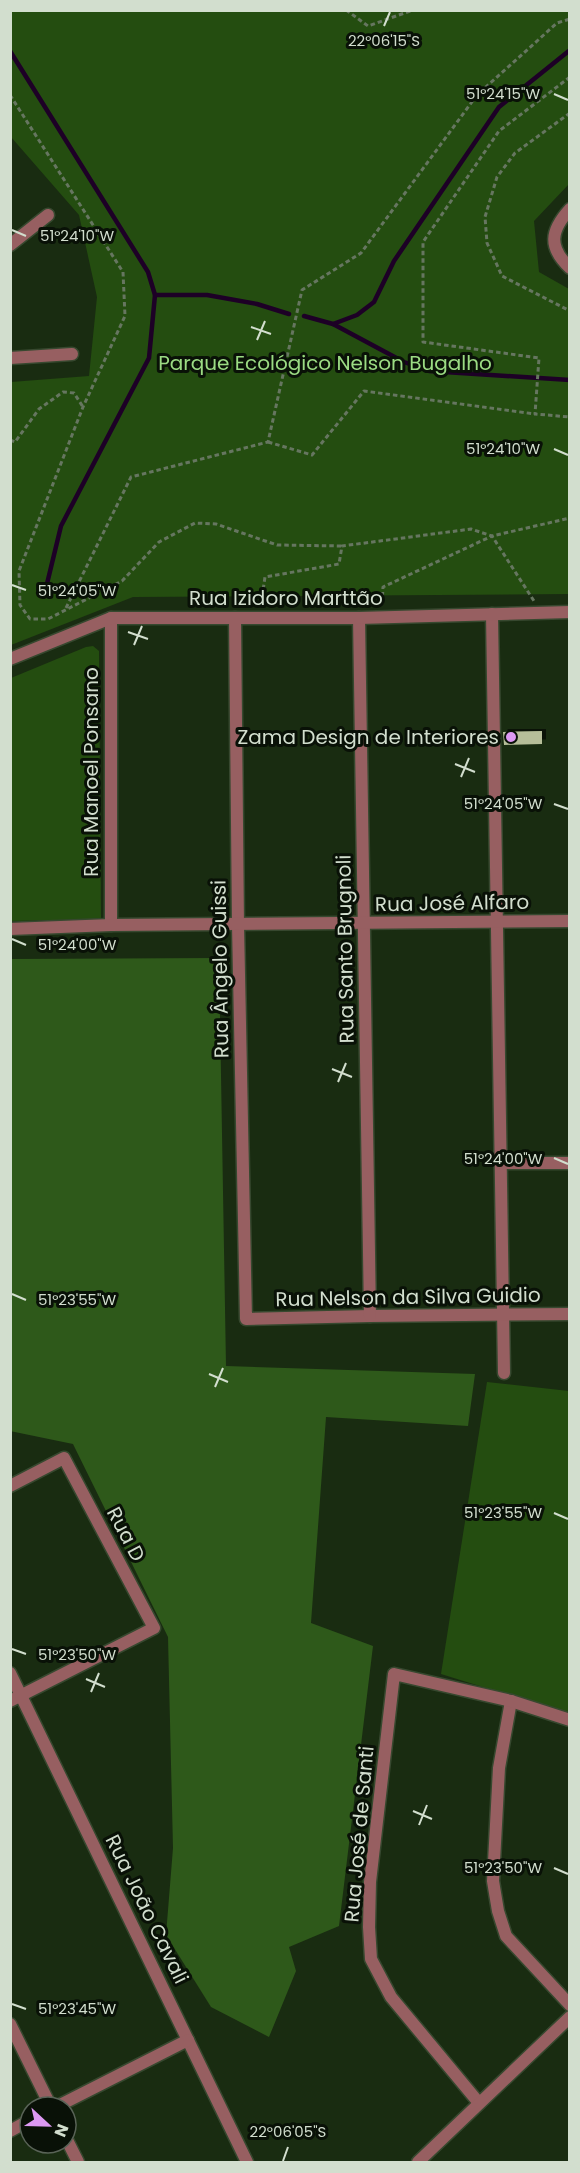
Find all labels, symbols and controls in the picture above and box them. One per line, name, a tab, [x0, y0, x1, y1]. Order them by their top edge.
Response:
text: 22°06'15"S	[348, 30, 420, 51]
text: 51°24'15"W	[466, 83, 540, 104]
text: 51°24'10"W	[40, 225, 114, 246]
park label: Parque Ecológico Nelson Bugalho	[158, 349, 492, 377]
text: 51°24'10"W	[466, 438, 540, 459]
text: 51°24'05"W	[38, 580, 117, 601]
street label: Rua Izidoro Marttão	[189, 584, 383, 612]
street label: Rua Manoel Ponsano	[77, 667, 105, 877]
place label: Zama Design de Interiores	[238, 723, 499, 751]
marker: Zama Design de Interiores	[504, 730, 518, 744]
text: 51°24'05"W	[464, 793, 543, 814]
street label: Rua Santo Brugnoli	[329, 854, 361, 1044]
street label: Rua Ângelo Guissi	[204, 880, 236, 1058]
street label: Rua José Alfaro	[375, 888, 529, 918]
text: 51°24'00"W	[38, 934, 117, 955]
text: 51°24'00"W	[464, 1148, 543, 1169]
street label: Rua Nelson da Silva Guidio	[275, 1281, 541, 1313]
text: 51°23'55"W	[38, 1289, 116, 1310]
street label: Rua D	[100, 1502, 152, 1566]
text: 51°23'55"W	[464, 1502, 542, 1523]
text: 51°23'50"W	[38, 1644, 116, 1665]
street label: Rua José de Santi	[337, 1745, 381, 1923]
street label: Rua João Cavali	[99, 1830, 195, 1988]
text: 51°23'50"W	[464, 1857, 542, 1878]
text: 51°23'45"W	[38, 1998, 116, 2019]
north arrow	[18, 2095, 78, 2155]
text: N	[49, 2121, 74, 2140]
text: 22°06'05"S	[250, 2121, 326, 2142]

